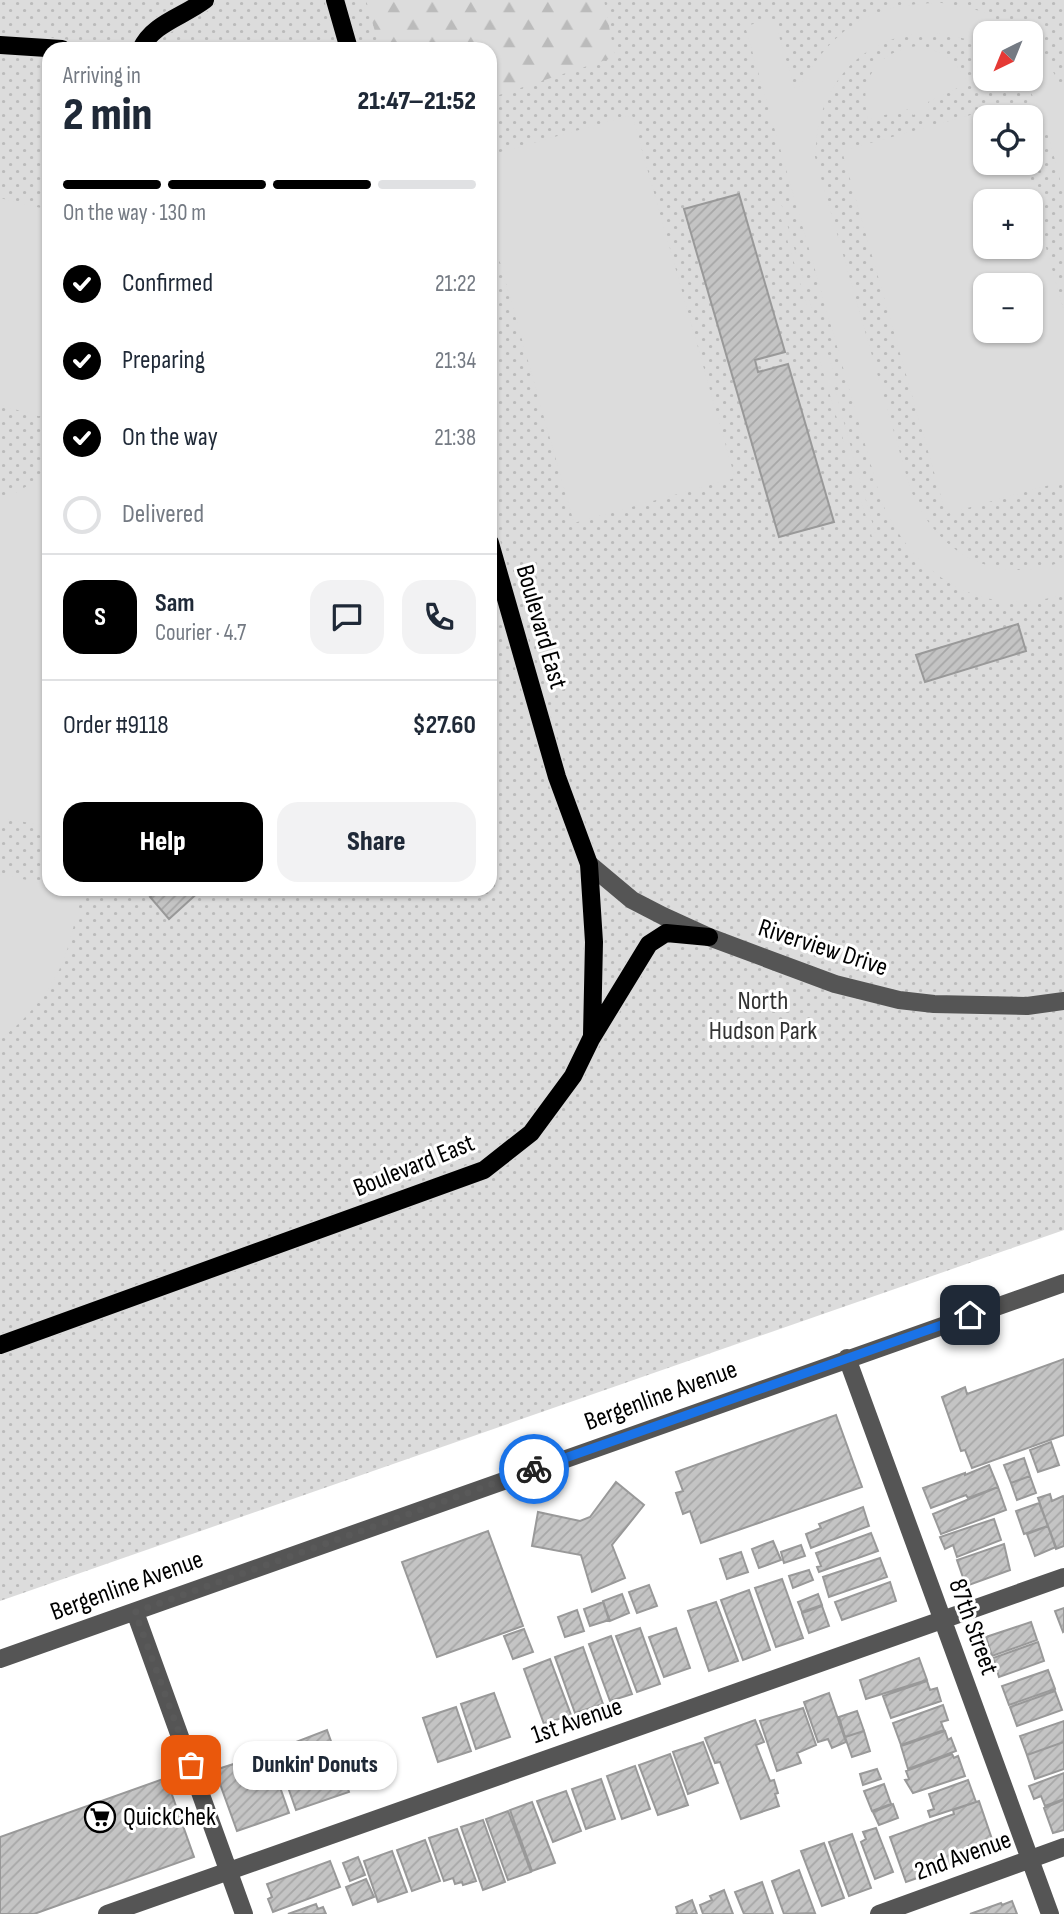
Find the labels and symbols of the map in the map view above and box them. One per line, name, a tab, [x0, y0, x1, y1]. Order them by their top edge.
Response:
north arrow	[973, 21, 1043, 91]
street label: Boulevard East	[509, 561, 574, 693]
street label: Riverview Drive	[754, 913, 892, 983]
park label: North Hudson Park	[709, 986, 817, 1047]
street label: Boulevard East	[349, 1128, 479, 1204]
pin	[940, 1285, 1000, 1345]
street label: Bergenline Avenue	[580, 1354, 742, 1438]
courier	[499, 1434, 569, 1504]
street label: Bergenline Avenue	[46, 1544, 208, 1628]
street label: 87th Street	[941, 1575, 1005, 1679]
street label: 1st Avenue	[527, 1691, 627, 1751]
pin	[161, 1735, 221, 1795]
callout: Dunkin' Donuts	[233, 1740, 398, 1790]
supermarket icon: QuickChek	[83, 1800, 117, 1834]
place label: QuickChek	[123, 1802, 216, 1833]
street label: 2nd Avenue	[911, 1824, 1015, 1888]

